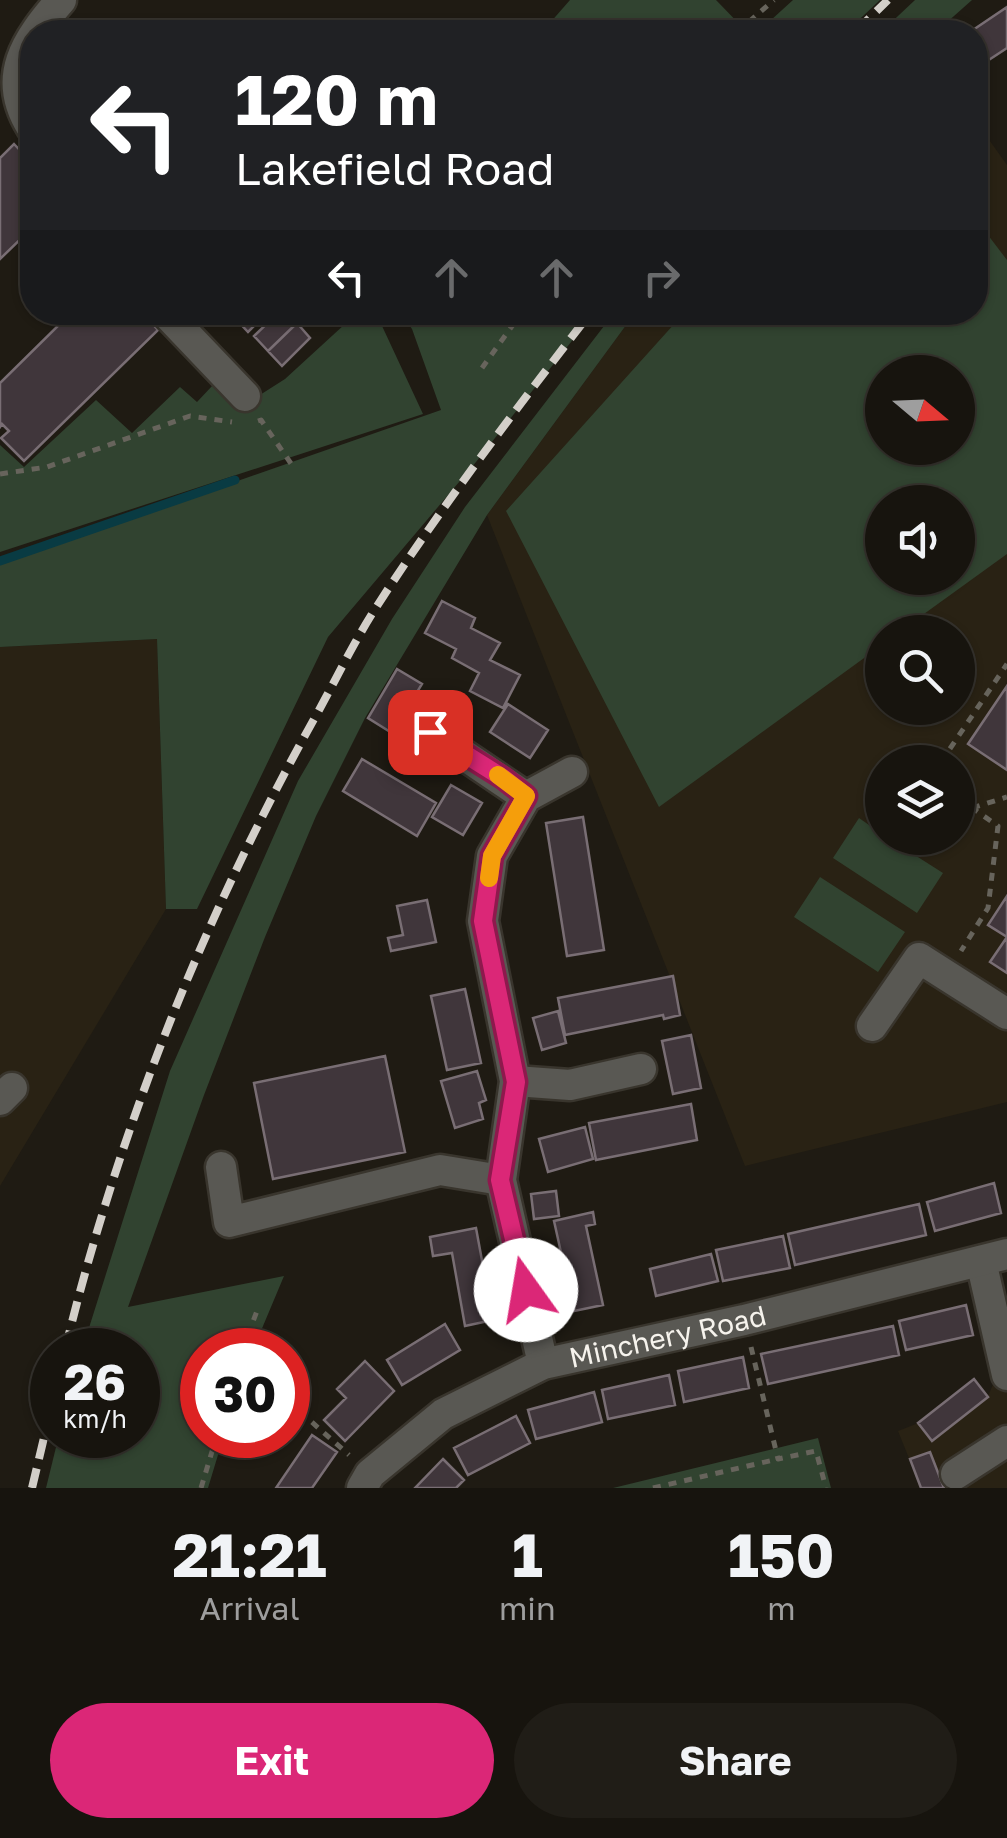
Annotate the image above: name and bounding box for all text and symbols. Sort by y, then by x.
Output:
text: 120 m [235,56,438,140]
icon: left [70,60,200,190]
text: Lakefield Road [235,141,554,195]
icon: left [319,250,374,305]
icon: ahead [424,250,479,305]
icon: ahead [529,250,584,305]
icon: right [634,250,689,305]
north arrow [865,355,975,465]
map controls [865,355,975,855]
button: sound [865,485,975,595]
button: search [865,615,975,725]
pin [388,690,473,775]
icon: arrive [403,705,458,760]
button: layers [865,745,975,855]
position arrow [474,1238,578,1342]
street label: Minchery Road [566,1298,769,1374]
speed limit sign: 30 [180,1328,310,1458]
text: 26 [64,1351,126,1411]
text: km/h [63,1403,127,1434]
text: 21:21 [172,1518,327,1590]
text: 1 [512,1518,543,1590]
text: 150 [728,1518,835,1590]
text: Arrival [199,1589,300,1627]
text: min [499,1589,556,1627]
text: m [767,1589,795,1627]
button: Exit [50,1703,494,1818]
button: Share [514,1703,957,1818]

